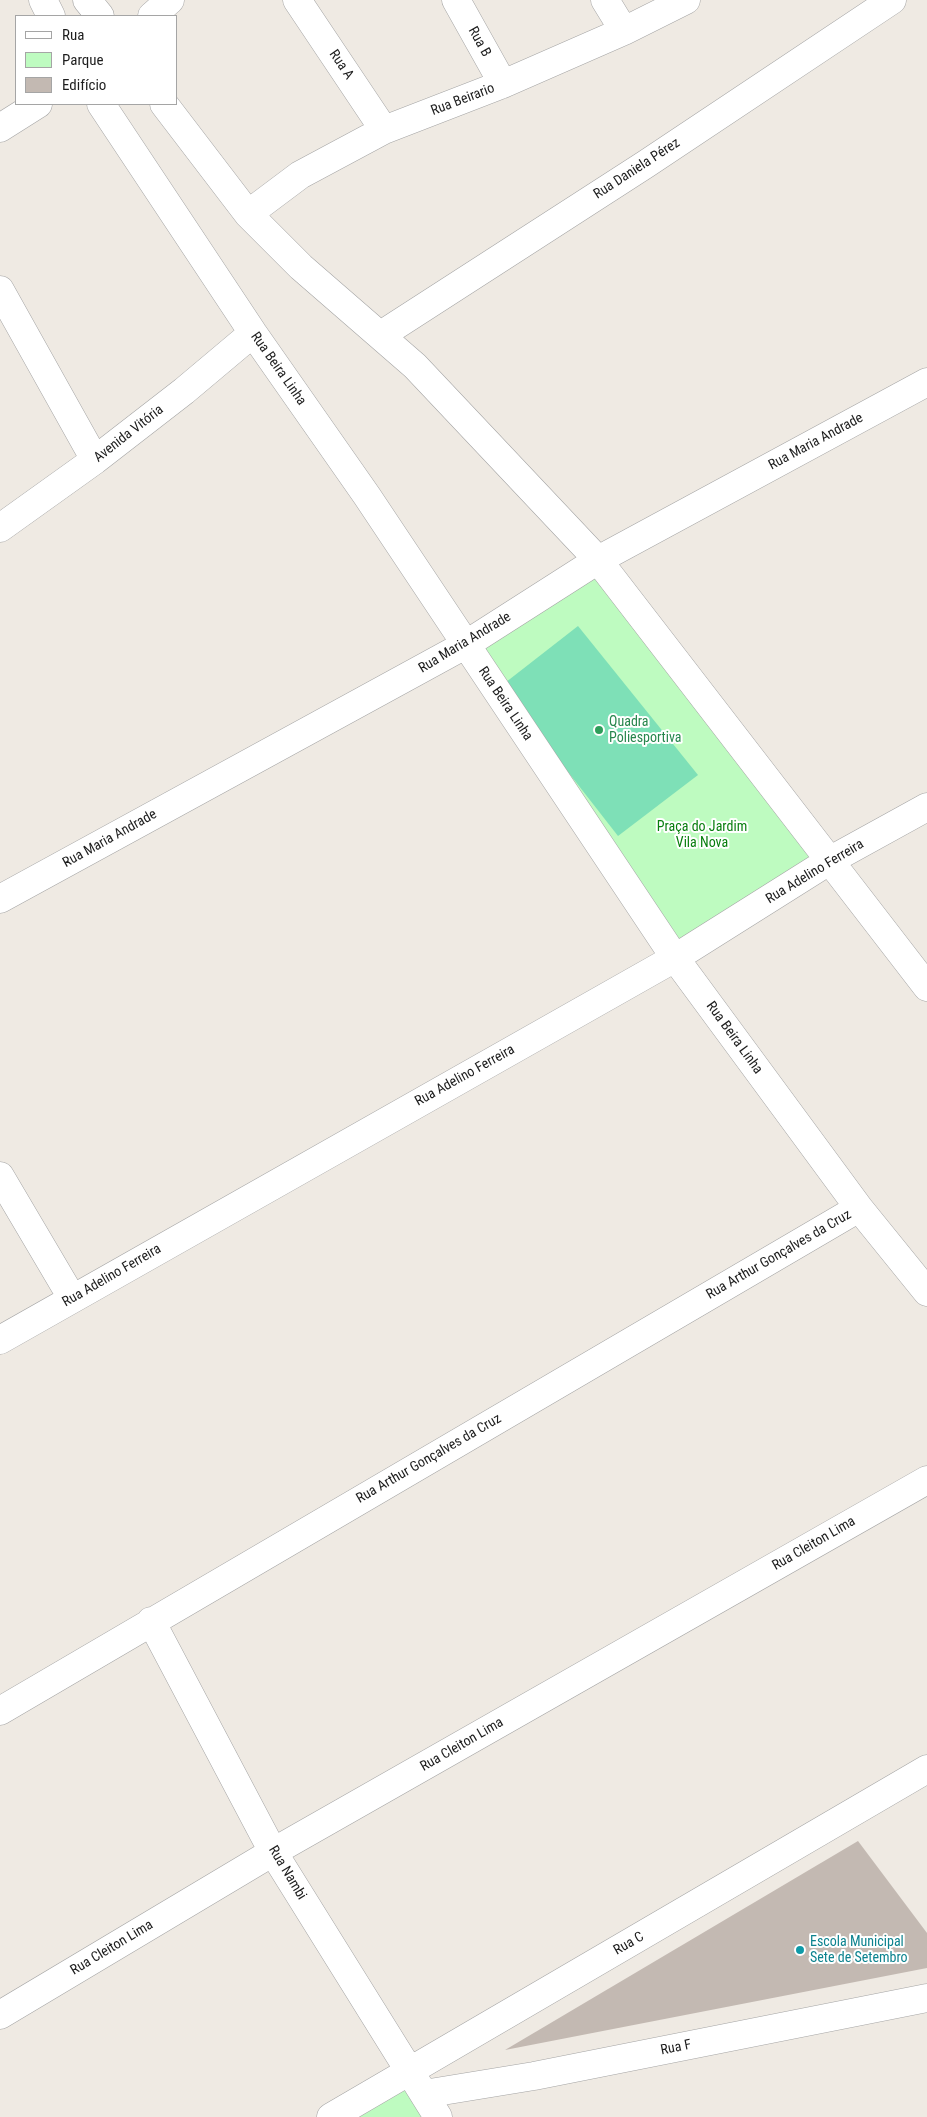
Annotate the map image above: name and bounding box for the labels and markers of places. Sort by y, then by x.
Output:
place label: Quadra Poliesportiva [609,714,682,746]
marker: Quadra Poliesportiva [593,724,605,736]
place label: Escola Municipal Sete de Setembro [810,1934,908,1966]
marker: Escola Municipal Sete de Setembro [794,1944,806,1956]

